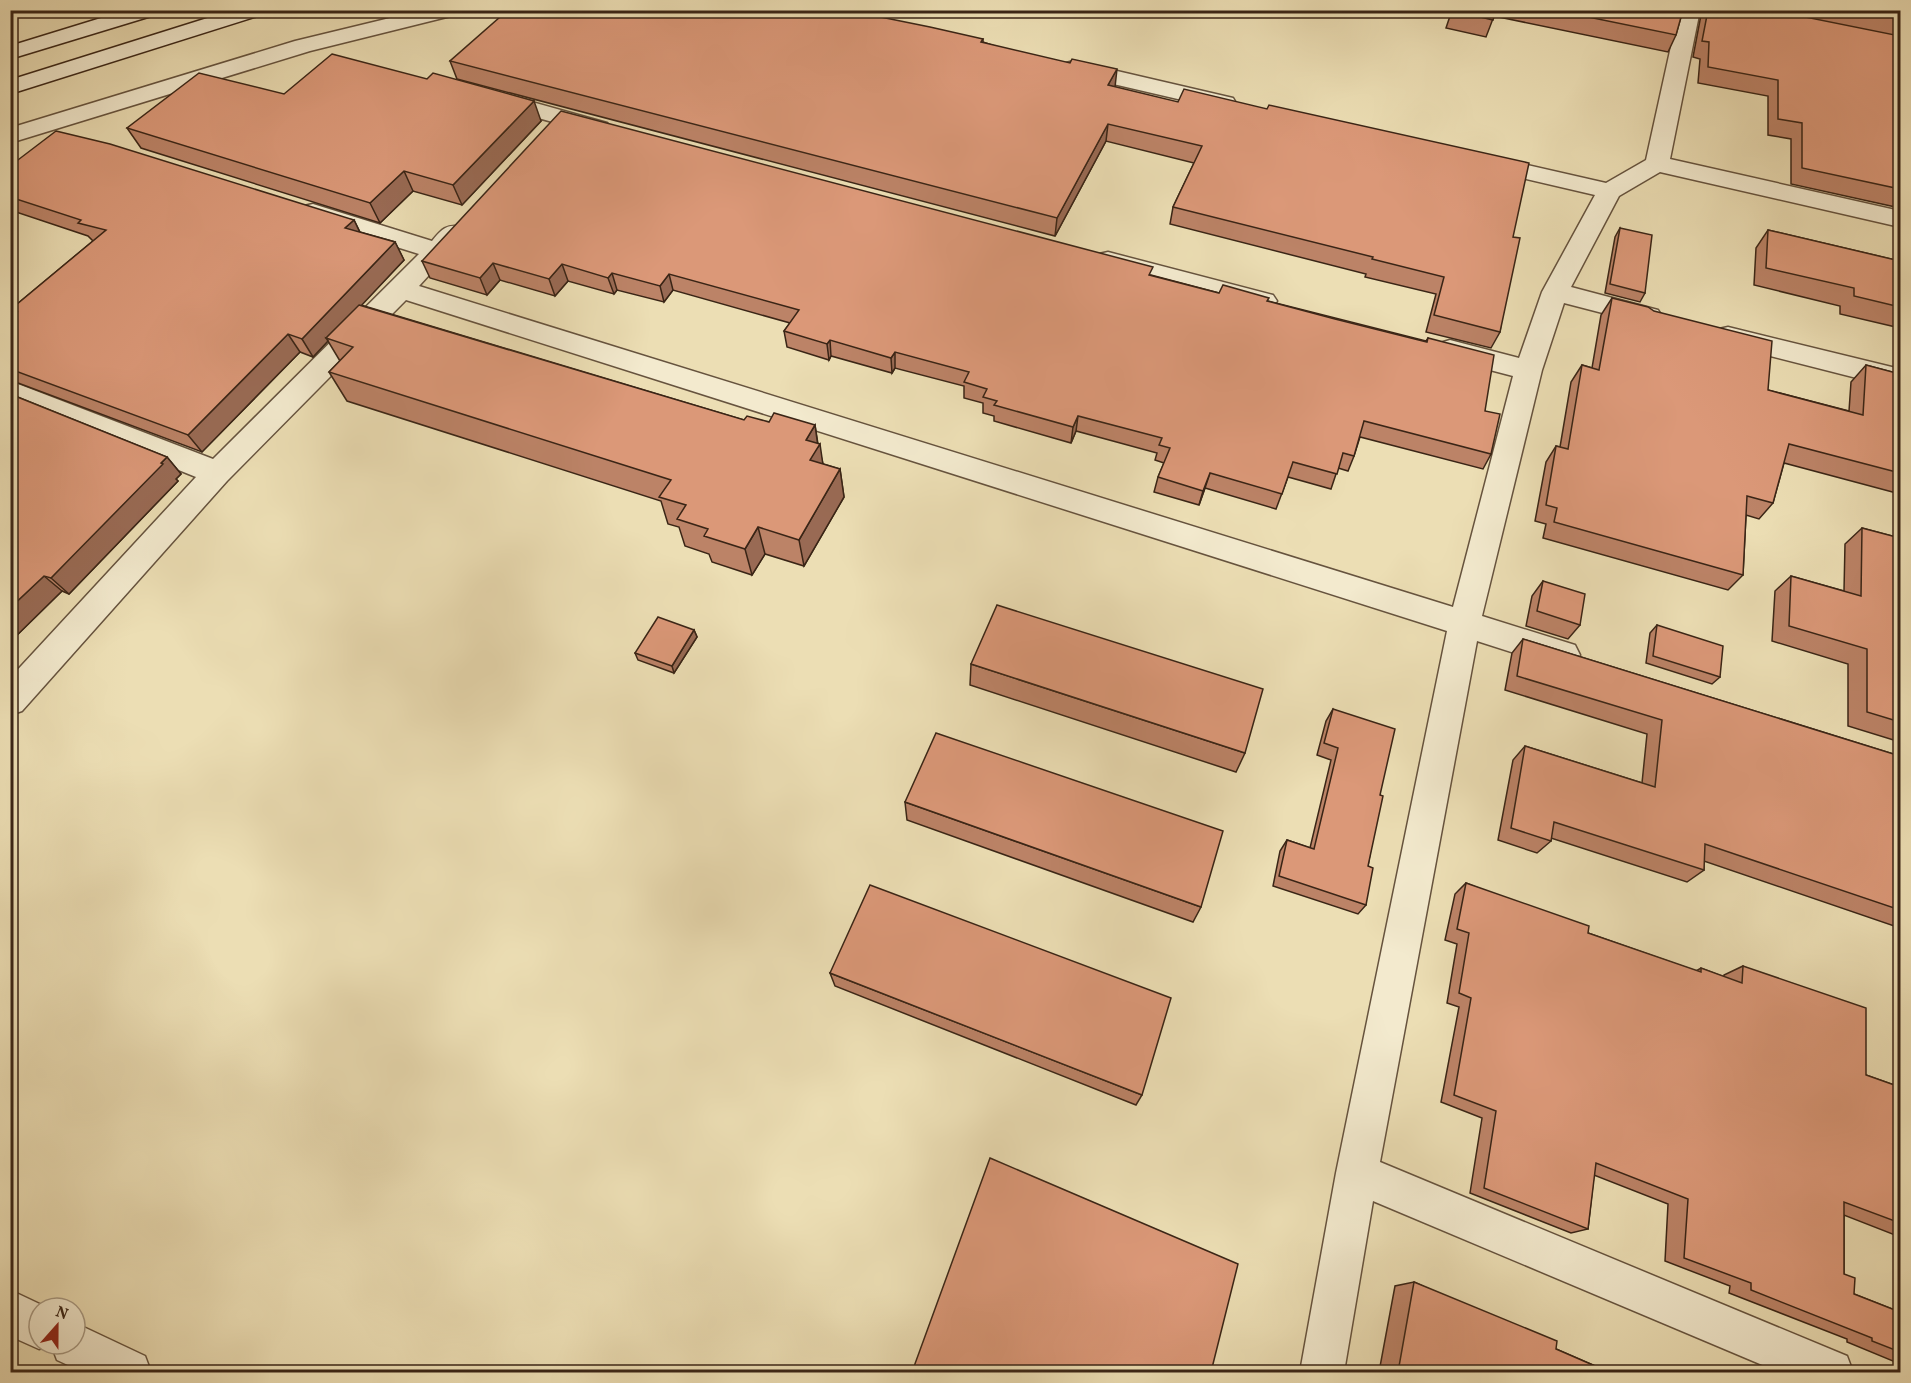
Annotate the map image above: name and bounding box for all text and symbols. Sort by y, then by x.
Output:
north arrow [27,1296,87,1356]
text: N [52,1302,71,1326]

